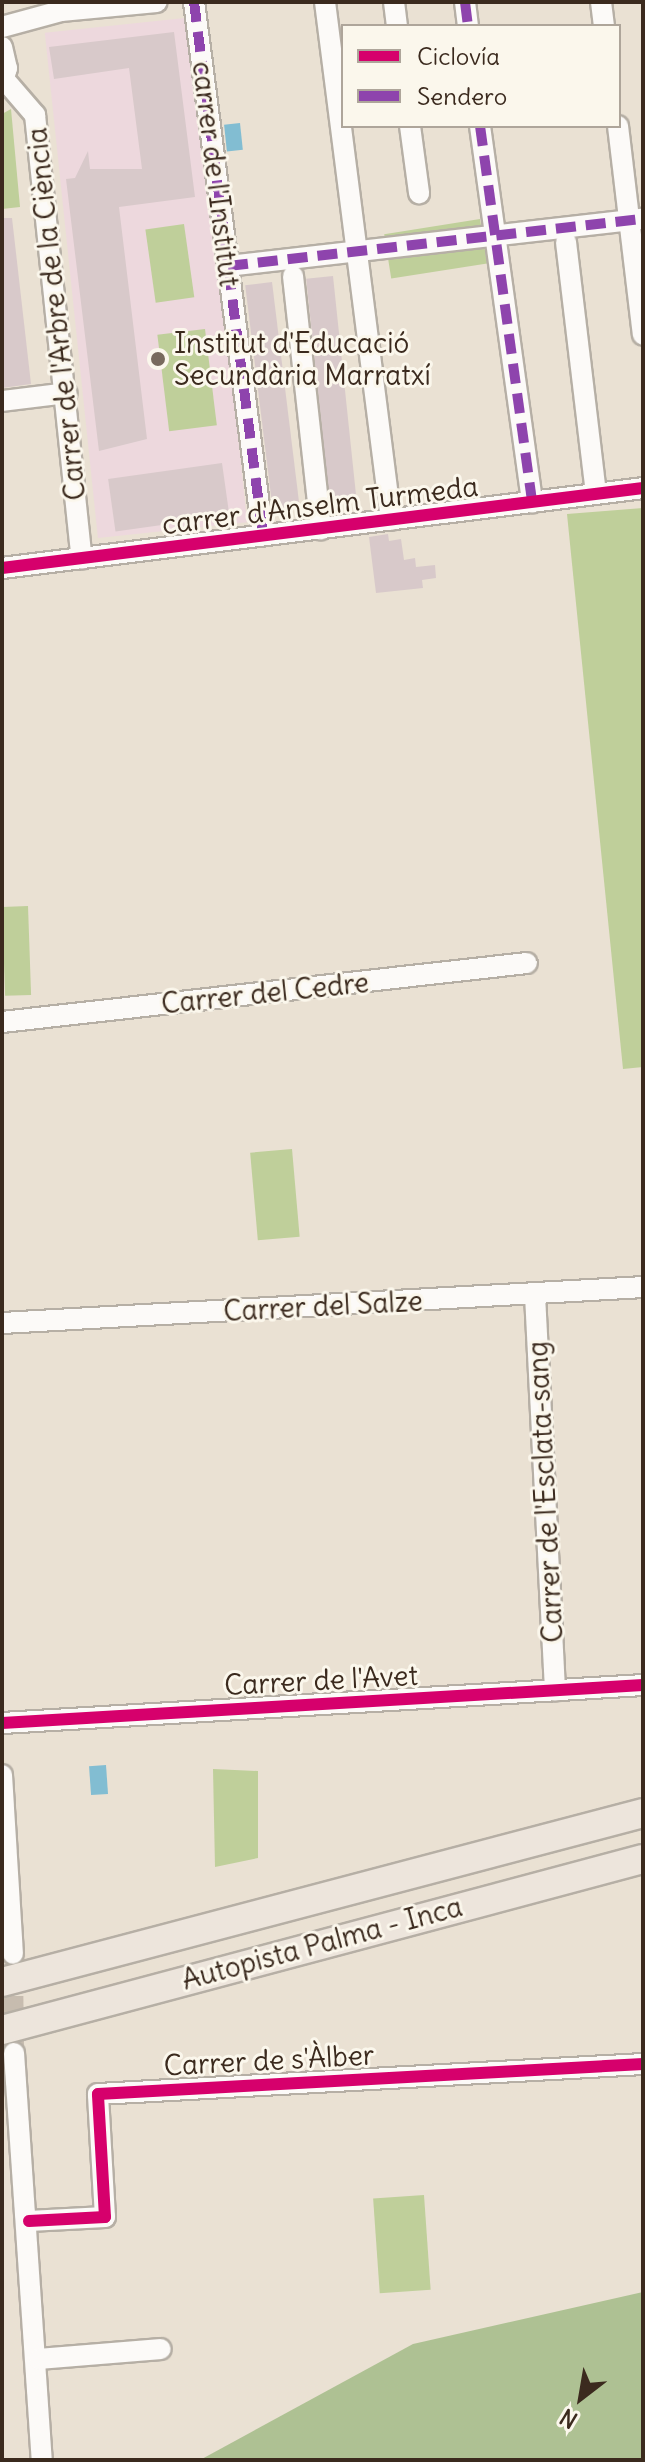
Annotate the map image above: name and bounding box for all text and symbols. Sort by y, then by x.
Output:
legend [341,24,621,128]
text: Ciclovía [417,41,500,71]
street label: carrer de l'Institut [186,59,246,289]
text: Sendero [417,81,507,111]
street label: Carrer de l'Arbre de la Ciència [20,126,92,502]
place label: Institut d'Educació Secundària Marratxí [174,326,431,392]
marker: Institut d'Educació Secundària Marratxí [149,350,167,368]
street label: carrer d'Anselm Turmeda [160,469,480,541]
street label: Carrer del Cedre [159,965,371,1021]
street label: Carrer del Salze [222,1284,424,1328]
street label: Carrer de l'Esclata-sang [520,1340,570,1644]
street label: Carrer de l'Avet [223,1658,419,1702]
street label: Autopista Palma - Inca [178,1889,466,1997]
street label: Carrer de s'Àlber [163,2038,375,2082]
north arrow [541,2358,621,2438]
text: N [555,2403,582,2434]

